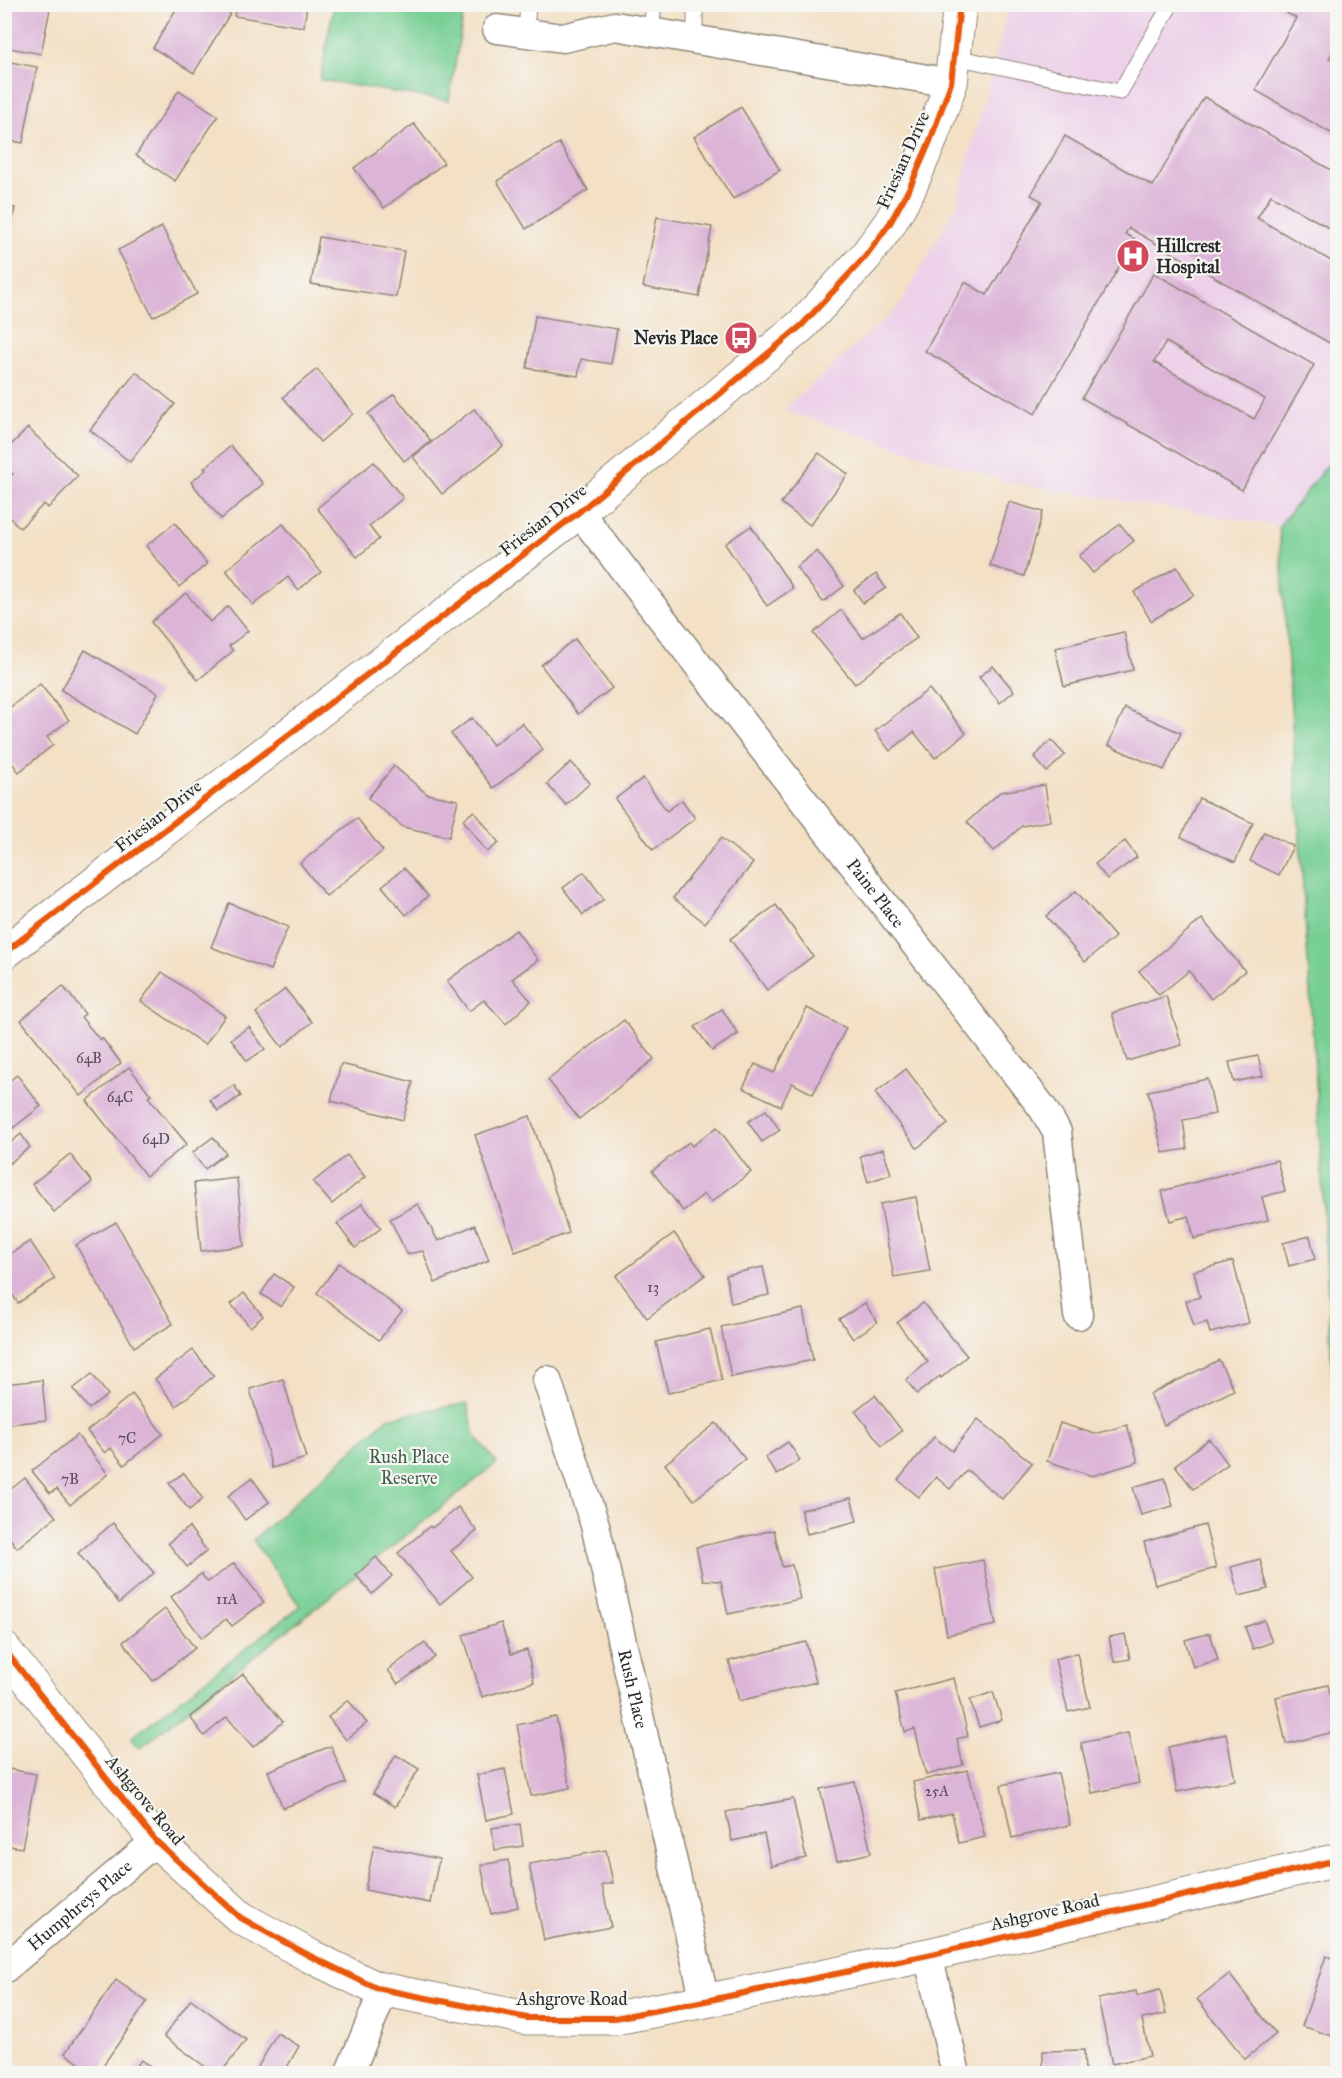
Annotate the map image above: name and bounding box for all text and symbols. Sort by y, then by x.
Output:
street label: Friesian Drive [872,108,934,212]
place label: Hillcrest Hospital [1156,235,1221,279]
hospital icon: Hillcrest Hospital [1115,238,1151,274]
bus stop icon: Nevis Place [723,320,759,356]
place label: Nevis Place [634,327,719,349]
street label: Friesian Drive [495,479,591,561]
street label: Friesian Drive [110,775,206,857]
street label: Paine Place [842,854,909,932]
house number: 64B [76,1049,102,1067]
house number: 64C [107,1088,133,1106]
house number: 64D [142,1130,170,1148]
house number: 13 [647,1278,659,1296]
house number: 7C [118,1429,136,1447]
park label: Rush Place Reserve [369,1446,449,1489]
house number: 7B [61,1470,79,1488]
house number: 11A [216,1590,238,1608]
street label: Rush Place [613,1647,653,1731]
street label: Ashgrove Road [100,1750,189,1850]
house number: 25A [925,1782,949,1800]
street label: Humphreys Place [23,1855,136,1955]
street label: Ashgrove Road [987,1889,1102,1936]
street label: Ashgrove Road [516,1988,627,2011]

